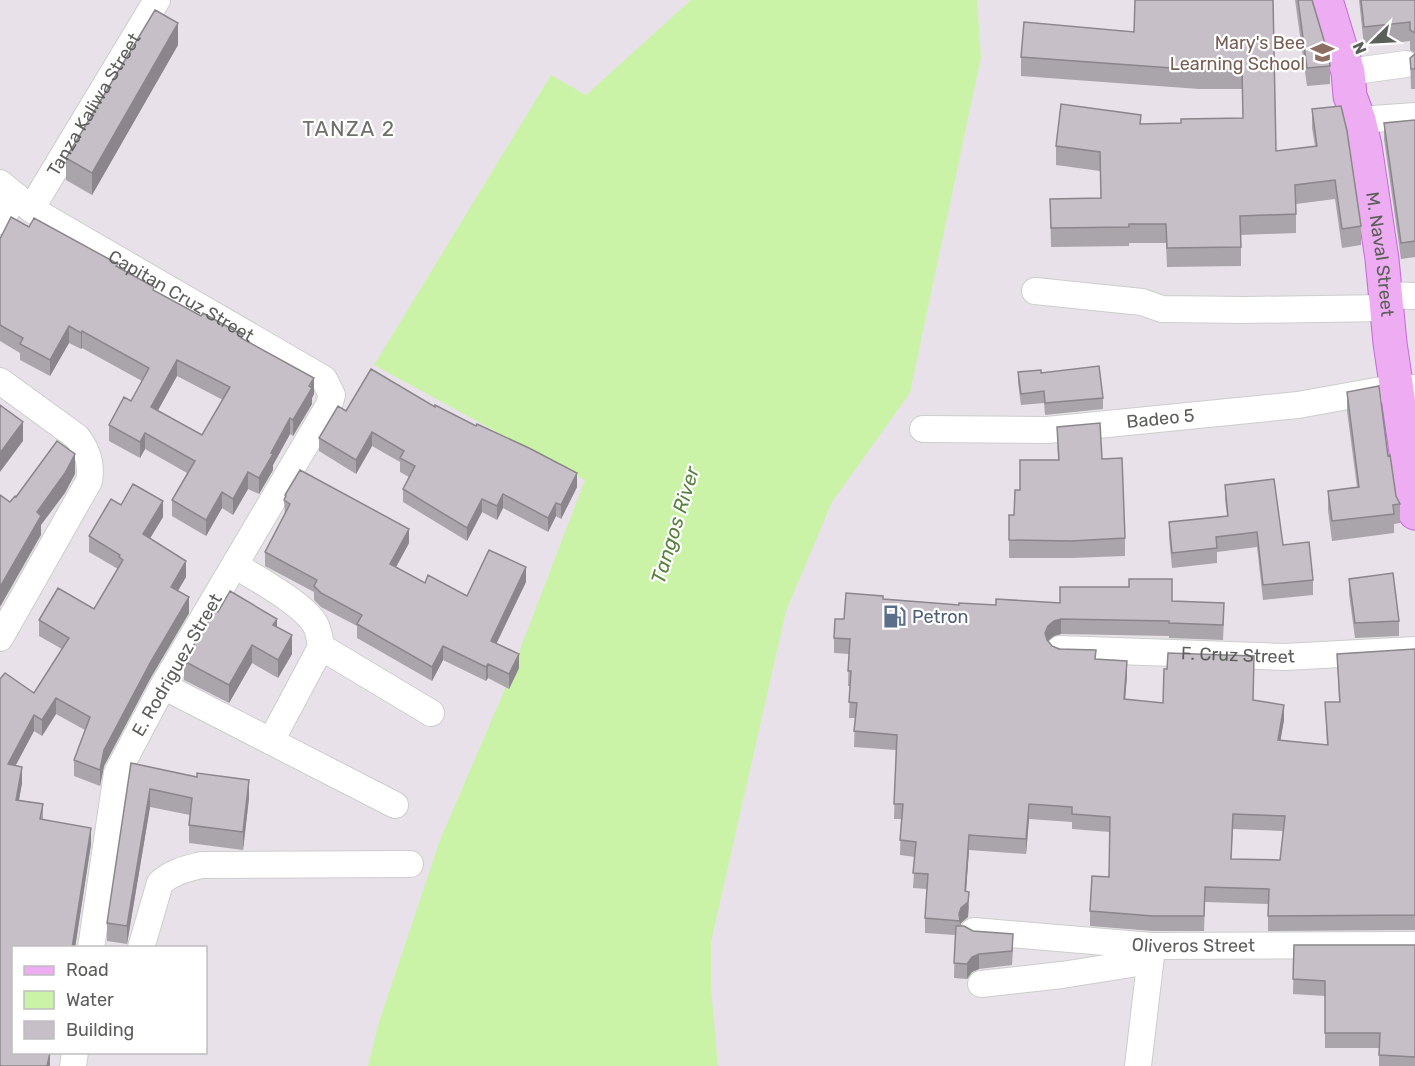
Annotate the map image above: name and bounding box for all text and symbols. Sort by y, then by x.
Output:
north arrow [1343,12,1403,72]
street label: Tanza Kaliwa Street [42,29,146,180]
place label: Mary's Bee Learning School [1170,32,1305,75]
text: N [1349,39,1371,57]
school or university icon: Mary's Bee Learning School [1310,40,1336,66]
district label: TANZA 2 [302,116,396,141]
street label: M. Naval Street [1361,190,1398,318]
street label: Capitan Cruz Street [104,245,258,347]
street label: Badeo 5 [1125,404,1195,433]
water label: Tangos River [646,462,705,587]
street label: E. Rodriguez Street [127,590,227,740]
fuel station icon: Petron [881,604,907,630]
place label: Petron [912,606,968,628]
street label: F. Cruz Street [1181,642,1295,668]
street label: Oliveros Street [1131,933,1255,957]
legend [12,946,207,1054]
text: Road [66,959,109,981]
text: Water [66,989,114,1011]
text: Building [66,1019,134,1041]

